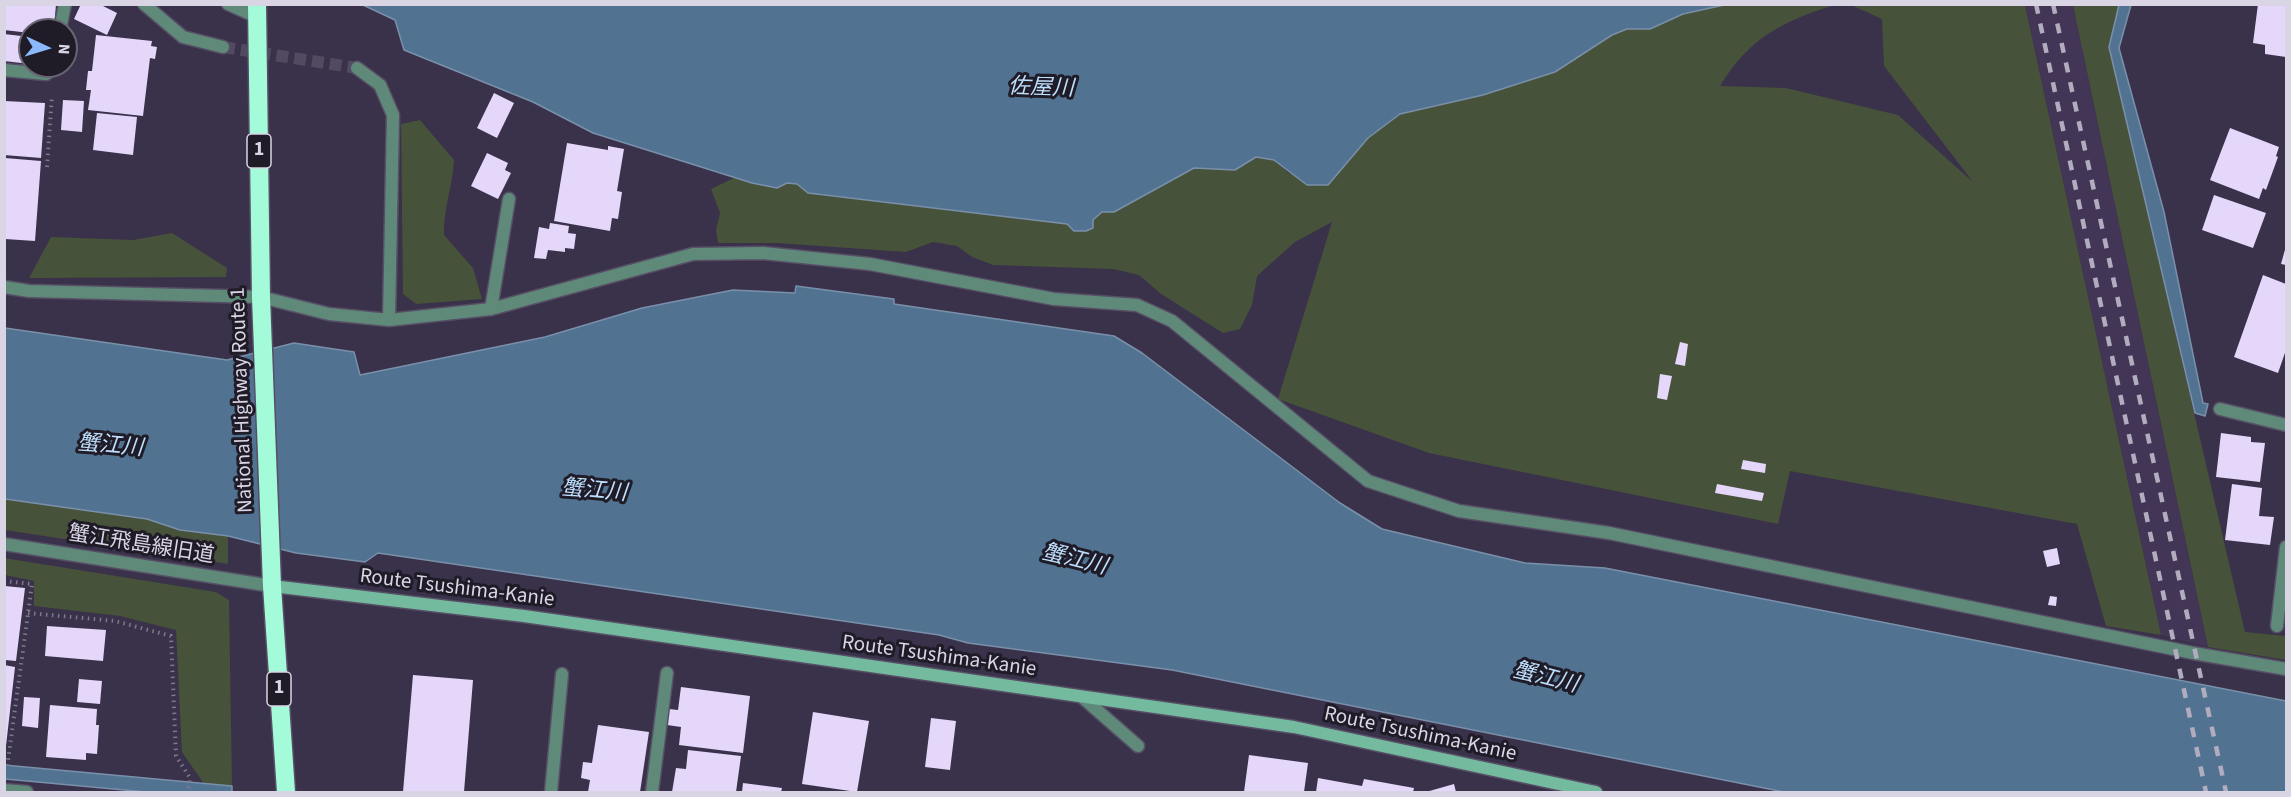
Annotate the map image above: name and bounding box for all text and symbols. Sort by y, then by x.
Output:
north arrow [18,18,78,78]
text: N [53,43,75,55]
water label: 佐屋川 [1008,75,1074,103]
road number: 1 [247,134,271,168]
street label: National Highway Route 1 [226,287,260,513]
water label: 蟹江川 [76,431,144,463]
water label: 蟹江川 [560,476,628,508]
street label: 蟹江飛島線旧道 [66,522,216,570]
water label: 蟹江川 [1039,540,1109,582]
street label: Route Tsushima-Kanie [358,565,556,613]
street label: Route Tsushima-Kanie [840,631,1038,683]
water label: 蟹江川 [1510,658,1580,700]
road number: 1 [267,672,291,706]
street label: Route Tsushima-Kanie [1322,702,1518,768]

